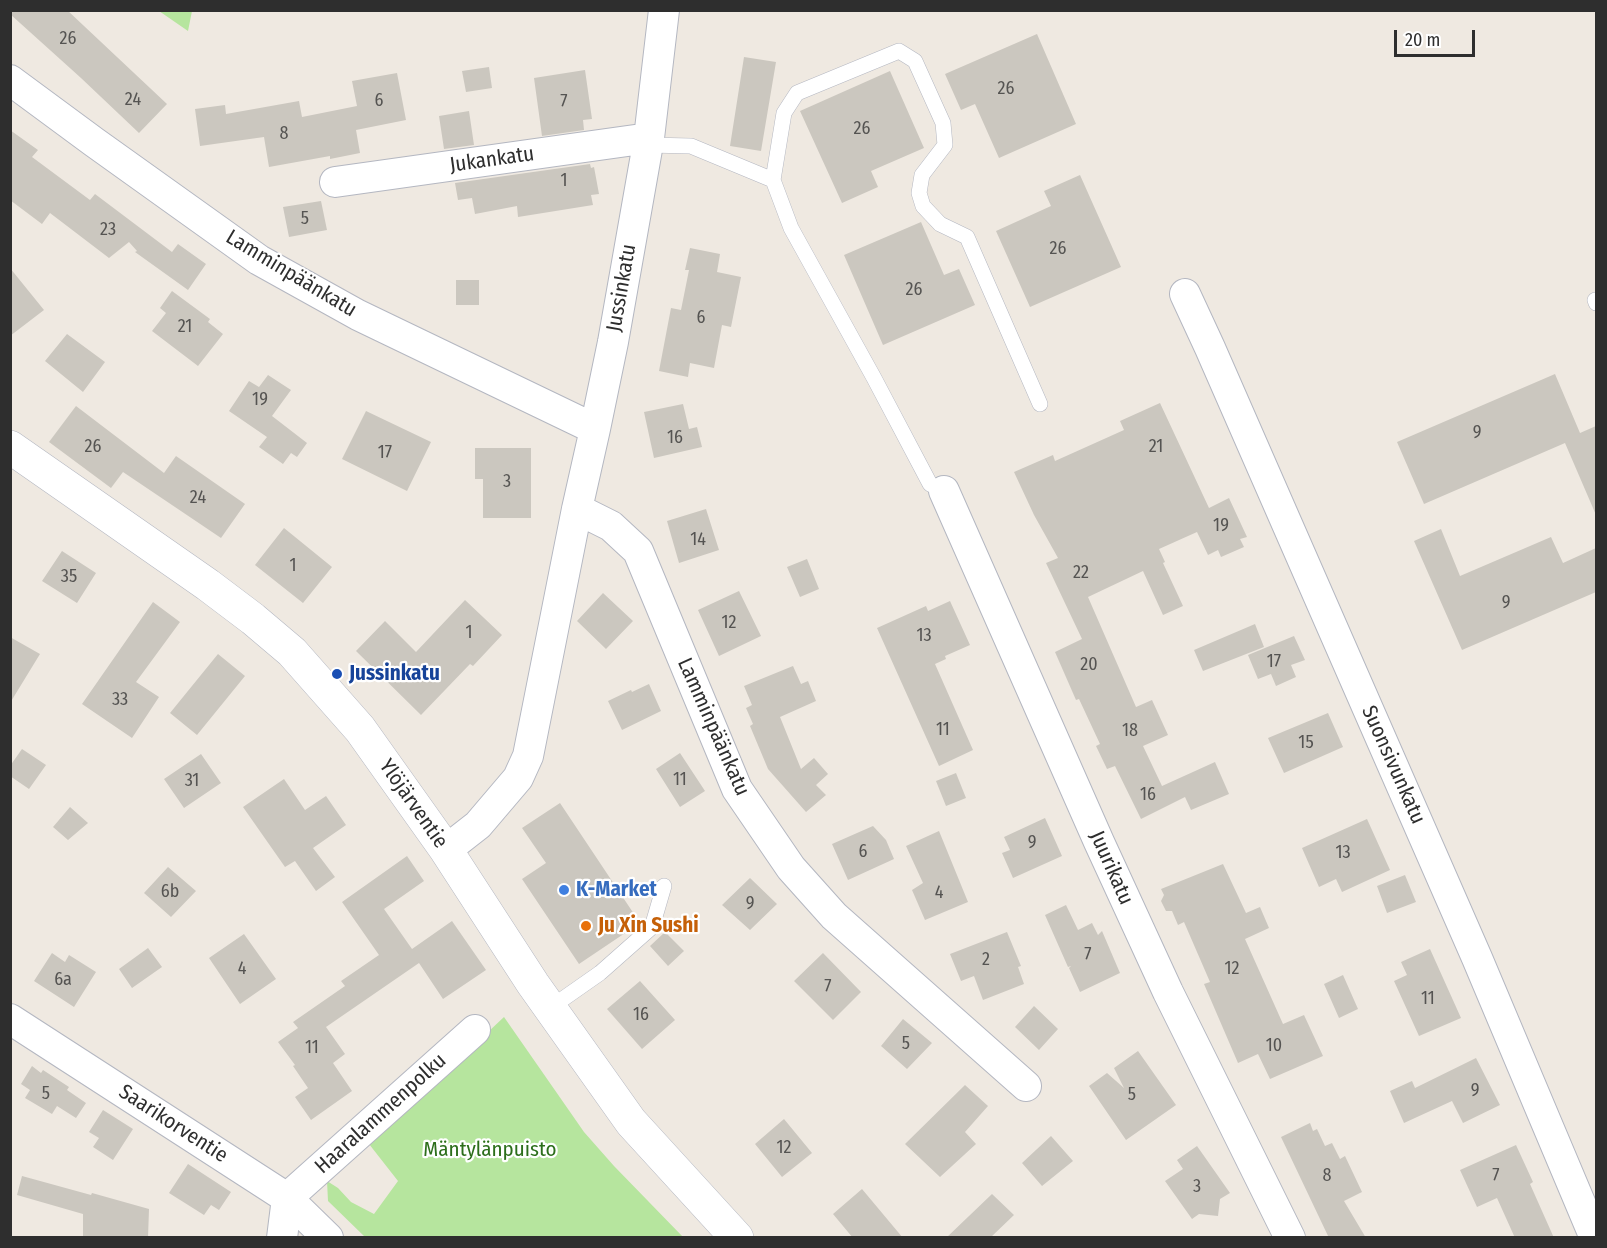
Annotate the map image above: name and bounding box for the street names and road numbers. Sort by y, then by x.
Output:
street label: Jukankatu [448,142,536,178]
street label: Lamminpäänkatu [221,225,361,323]
street label: Jussinkatu [602,242,642,334]
street label: Lamminpäänkatu [671,654,755,800]
street label: Suonsivunkatu [1356,702,1430,828]
street label: Ylöjärventie [373,755,453,853]
street label: Juurikatu [1084,827,1138,909]
street label: Haaralammenpolku [310,1048,452,1180]
street label: Saarikorventie [114,1079,232,1169]

